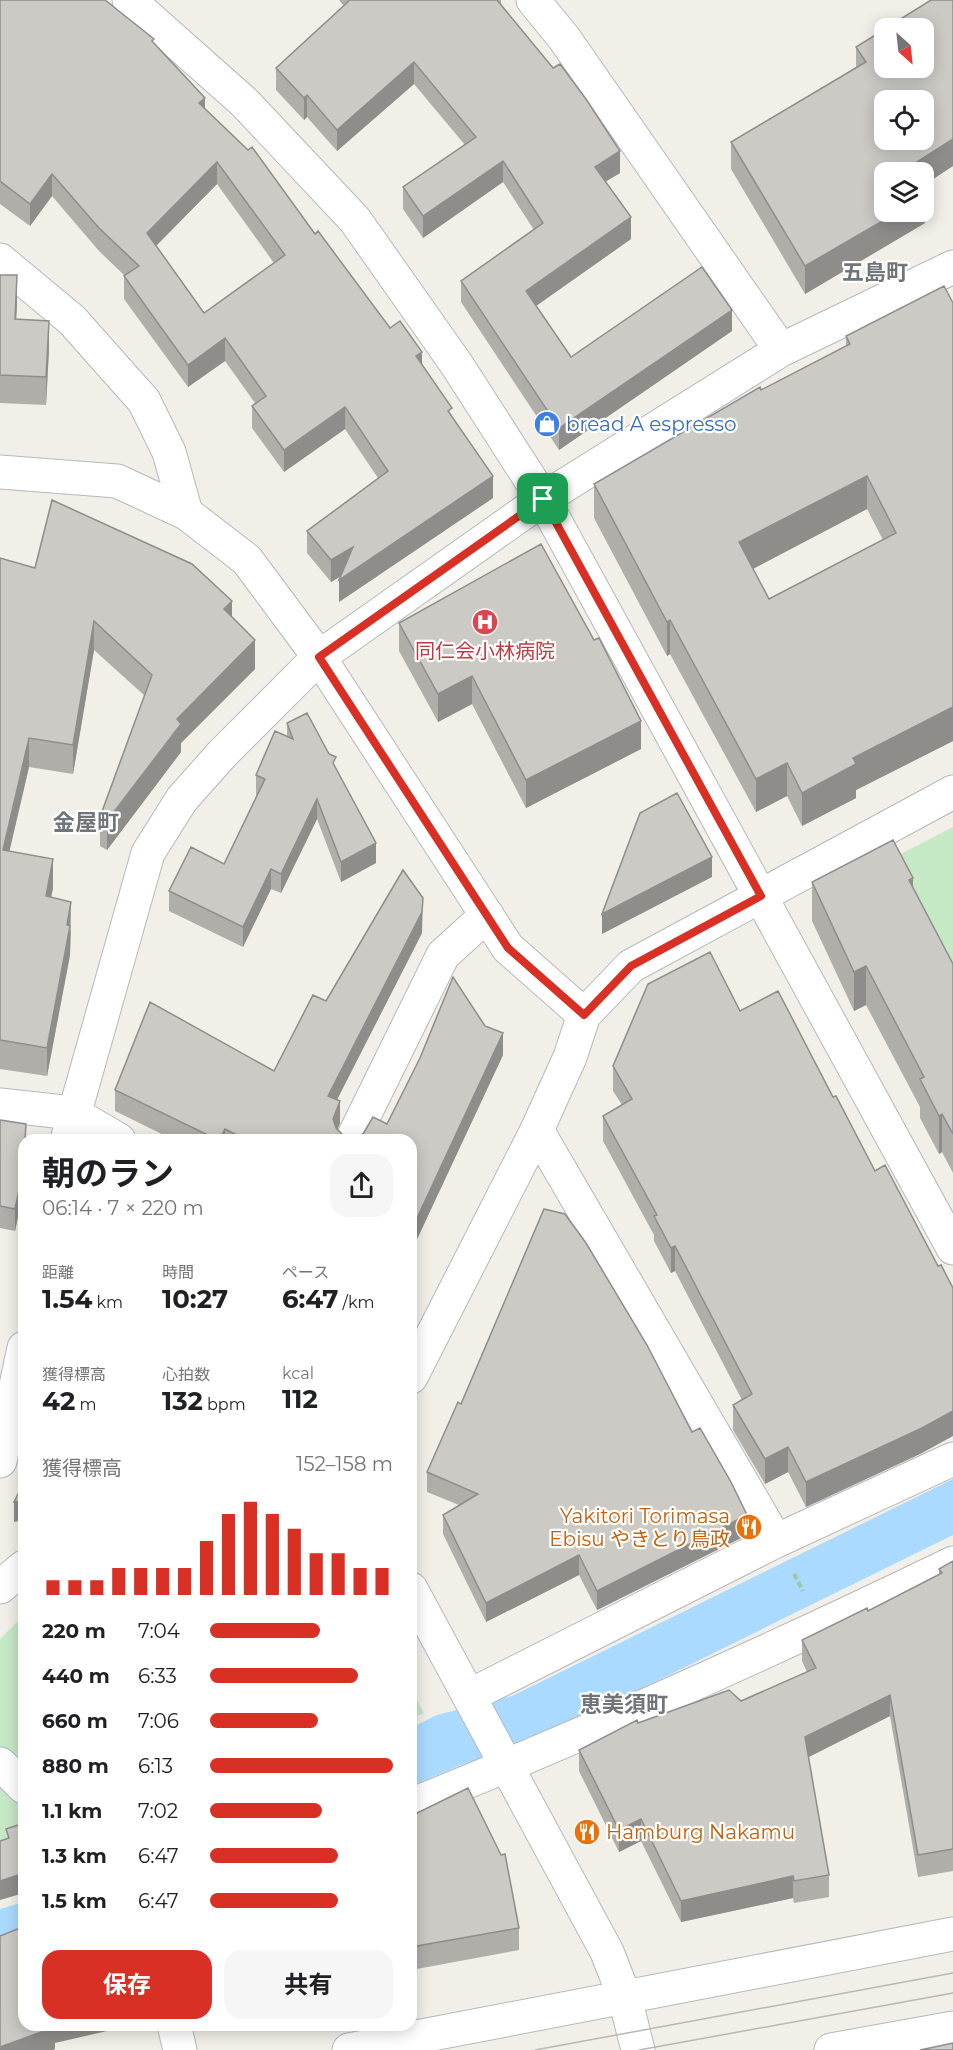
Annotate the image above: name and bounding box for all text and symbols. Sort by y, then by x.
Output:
north arrow [874,18,934,78]
map controls [874,18,934,222]
button: locate [874,90,934,150]
button: layers [874,162,934,222]
district label: 五島町 [842,259,908,286]
shop icon: bread A espresso [532,409,562,439]
place label: bread A espresso [566,412,737,436]
pin [517,473,568,524]
icon: arrive [526,482,559,515]
hospital icon: 同仁会小林病院 [470,607,500,637]
place label: 同仁会小林病院 [415,639,555,663]
district label: 金屋町 [53,809,119,836]
text: 朝のラン [42,1153,174,1193]
button: share [330,1154,393,1217]
text: 06:14 · 7 × 220 m [42,1196,204,1220]
text: 距離 [42,1263,74,1282]
text: 時間 [162,1263,194,1282]
text: ペース [282,1263,329,1282]
text: 1.54 [42,1283,92,1315]
text: 10:27 [162,1283,228,1315]
text: 6:47 [282,1283,338,1315]
text: km [92,1293,123,1312]
text: /km [338,1293,374,1312]
text: kcal [282,1364,314,1383]
text: 獲得標高 [42,1365,106,1384]
text: 心拍数 [162,1365,210,1384]
text: 112 [282,1383,318,1415]
text: 42 [42,1385,75,1417]
text: 132 [162,1385,203,1417]
text: m [75,1395,96,1414]
text: bpm [203,1395,246,1414]
text: 152–158 m [296,1452,393,1476]
text: 獲得標高 [42,1456,122,1480]
place label: Yakitori Torimasa Ebisu やきとり鳥政 [549,1504,730,1551]
restaurant icon: Yakitori Torimasa Ebisu やきとり鳥政 [734,1512,764,1542]
text: 220 m [42,1619,106,1643]
text: 7:04 [138,1619,180,1643]
text: 440 m [42,1664,110,1688]
text: 6:33 [138,1664,177,1688]
district label: 恵美須町 [580,1691,668,1718]
text: 660 m [42,1709,108,1733]
text: 7:06 [138,1709,179,1733]
text: 880 m [42,1754,109,1778]
text: 6:13 [138,1754,173,1778]
text: 1.1 km [42,1799,102,1823]
text: 7:02 [138,1799,178,1823]
restaurant icon: Hamburg Nakamu [572,1817,602,1847]
place label: Hamburg Nakamu [606,1820,795,1844]
text: 1.3 km [42,1844,107,1868]
text: 6:47 [138,1844,178,1868]
text: 1.5 km [42,1889,107,1913]
text: 6:47 [138,1889,178,1913]
button: 保存 [42,1950,212,2019]
button: 共有 [224,1950,393,2019]

